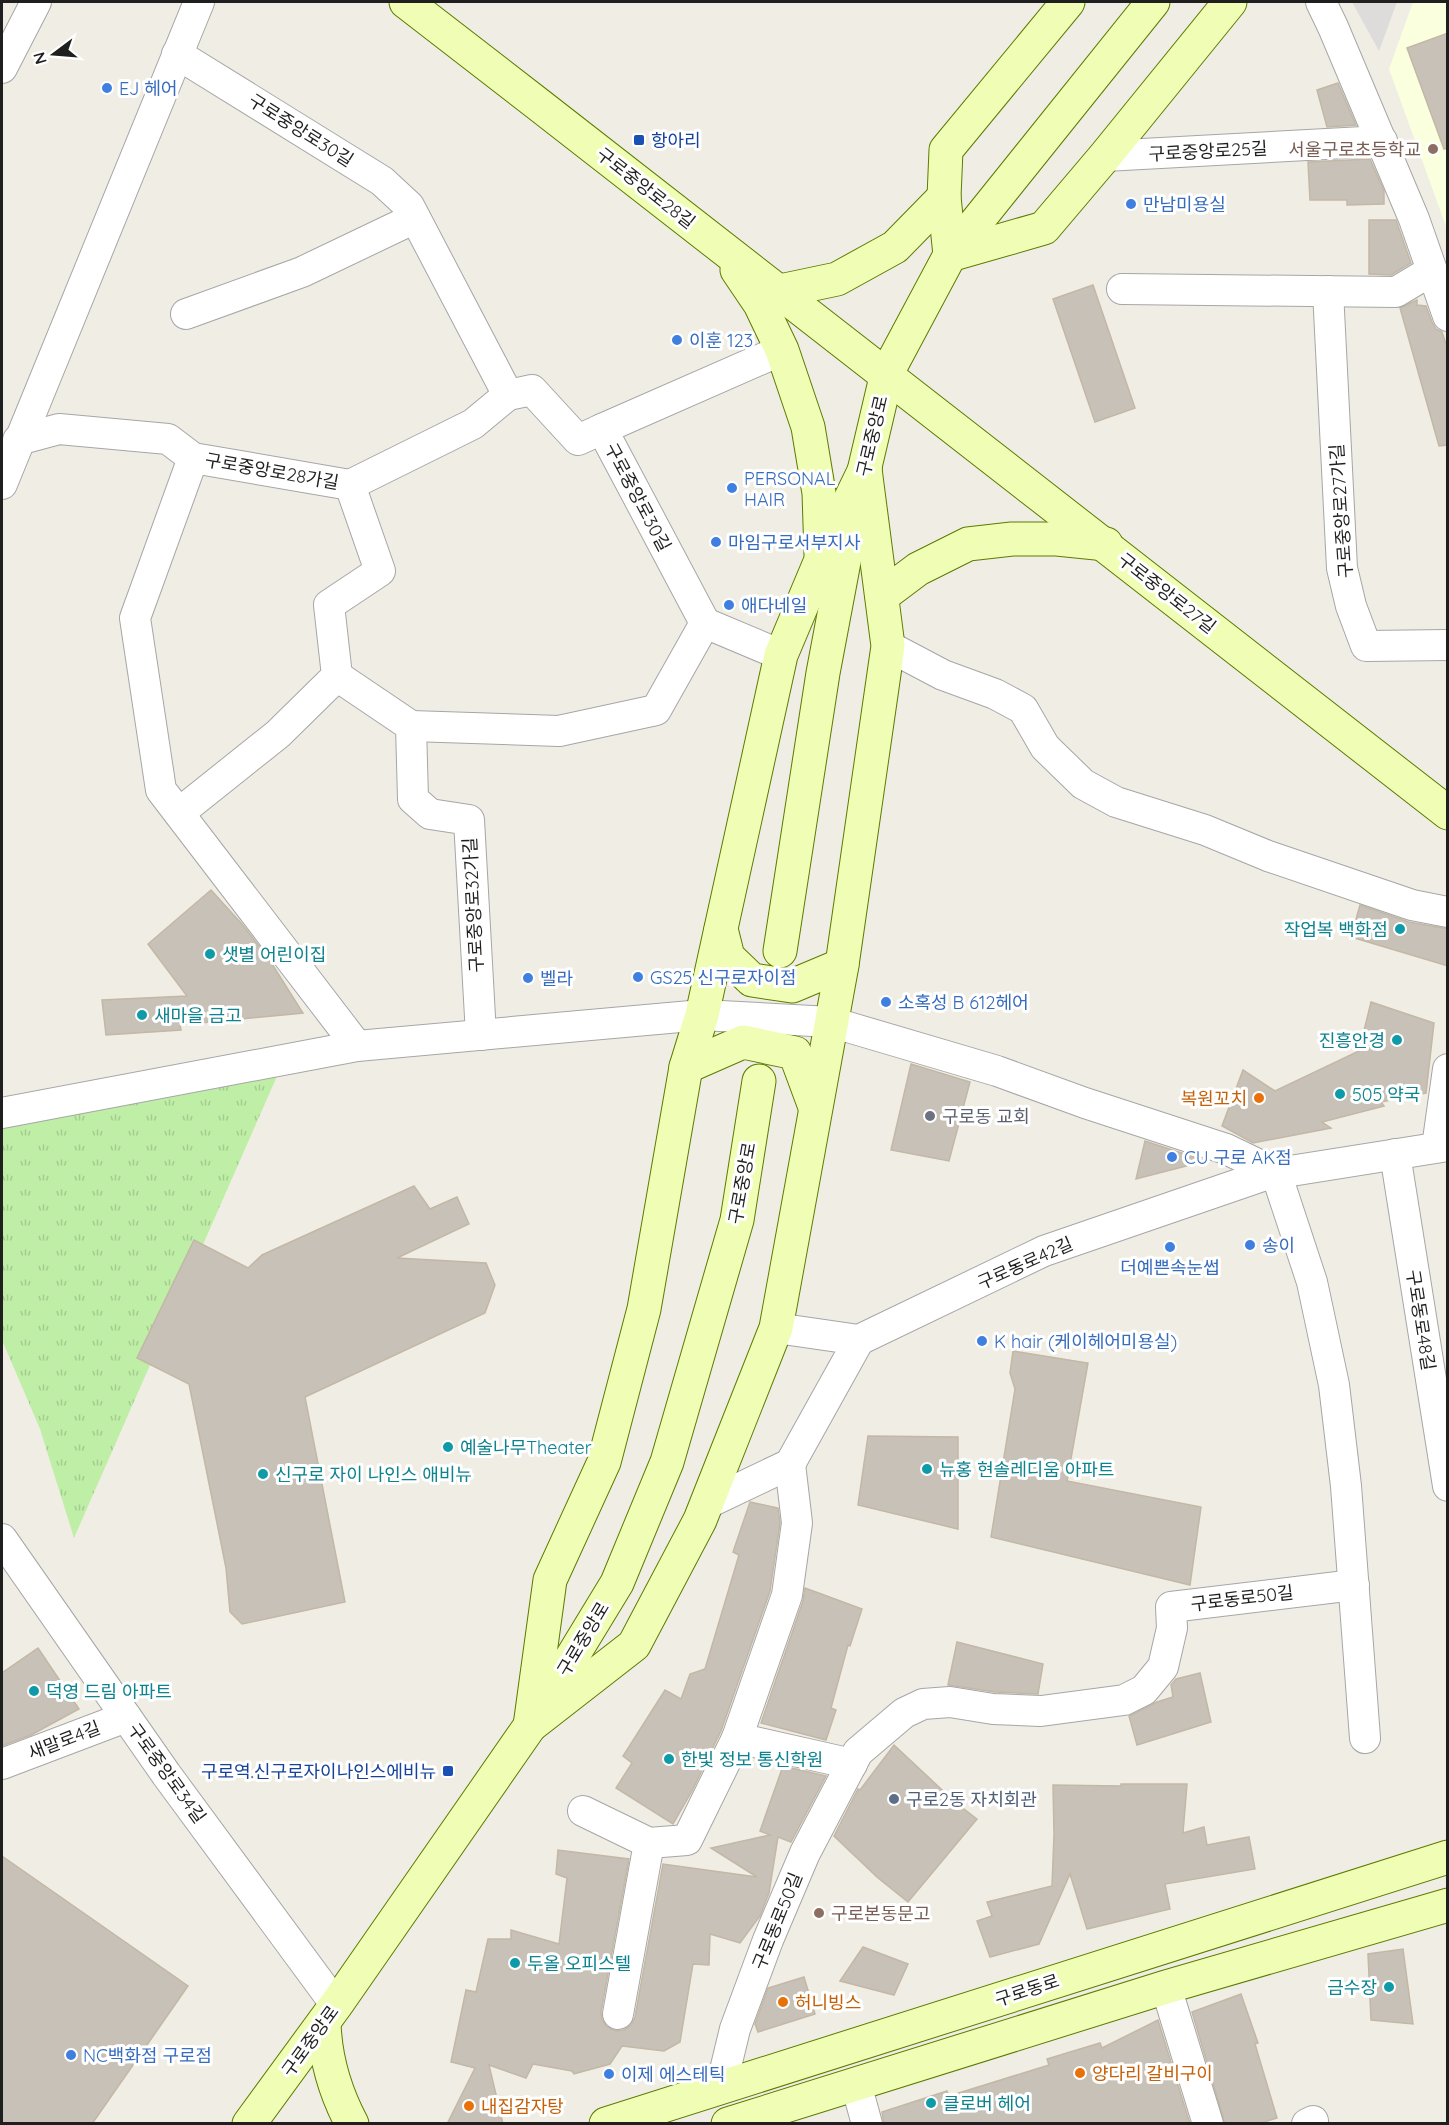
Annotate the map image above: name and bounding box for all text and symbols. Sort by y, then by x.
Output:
north arrow [24,24,84,84]
text: N [28,50,51,67]
place label: EJ 헤어 [119,77,177,100]
marker: EJ 헤어 [100,81,114,95]
street label: 구로중앙로30길 [244,89,358,171]
place label: 항아리 [651,129,701,152]
marker: 항아리 [632,133,646,147]
street label: 구로중앙로25길 [1148,136,1268,166]
place label: 서울구로초등학교 [1289,138,1421,161]
street label: 구로중앙로28길 [592,142,700,234]
marker: 서울구로초등학교 [1426,142,1440,156]
place label: 만남미용실 [1143,193,1226,216]
marker: 만남미용실 [1124,197,1138,211]
place label: 이훈 123 [689,329,753,352]
marker: 이훈 123 [670,333,684,347]
street label: 구로중앙로 [851,393,893,479]
street label: 구로중앙로30길 [600,439,676,555]
street label: 구로중앙로27가길 [1325,443,1357,579]
street label: 구로중앙로28가길 [203,448,341,494]
place label: PERSONAL HAIR [744,467,836,511]
marker: PERSONAL HAIR [725,481,739,495]
place label: 마임구로서부지사 [728,531,861,554]
marker: 마임구로서부지사 [709,535,723,549]
street label: 구로중앙로27길 [1113,548,1221,638]
place label: 애다네일 [741,594,807,617]
marker: 애다네일 [722,598,736,612]
street label: 구로중앙로32가길 [458,837,488,973]
place label: 작업복 백화점 [1284,918,1388,941]
marker: 작업복 백화점 [1393,922,1407,936]
place label: 샛별 어린이집 [222,943,326,966]
marker: 샛별 어린이집 [203,947,217,961]
place label: GS25 신구로자이점 [650,966,797,989]
place label: 벨라 [540,967,574,990]
marker: GS25 신구로자이점 [631,970,645,984]
marker: 벨라 [521,971,535,985]
place label: 소혹성 B 612헤어 [898,991,1029,1014]
marker: 소혹성 B 612헤어 [879,995,893,1009]
place label: 새마을 금고 [154,1004,242,1027]
marker: 새마을 금고 [135,1008,149,1022]
place label: 진흥안경 [1319,1029,1385,1052]
marker: 진흥안경 [1390,1033,1404,1047]
place label: 505 약국 [1352,1083,1420,1106]
place label: 복원꼬치 [1181,1087,1247,1110]
marker: 505 약국 [1333,1087,1347,1101]
marker: 복원꼬치 [1252,1091,1266,1105]
place label: 구로동 교회 [942,1105,1030,1128]
marker: 구로동 교회 [923,1109,937,1123]
street label: 구로중앙로 [723,1140,761,1226]
place label: CU 구로 AK점 [1184,1146,1292,1169]
marker: CU 구로 AK점 [1165,1150,1179,1164]
street label: 구로동로42길 [974,1232,1076,1294]
place label: 송이 [1262,1234,1295,1257]
marker: 송이 [1243,1238,1257,1252]
marker: 더예쁜속눈썹 [1163,1240,1177,1254]
place label: 더예쁜속눈썹 [1120,1256,1220,1279]
street label: 구로동로48길 [1402,1268,1440,1372]
place label: K hair (케이헤어미용실) [994,1330,1177,1353]
marker: K hair (케이헤어미용실) [975,1334,989,1348]
place label: 예술나무Theater [460,1436,592,1459]
marker: 예술나무Theater [441,1440,455,1454]
place label: 뉴홍 현솔레디움 아파트 [939,1458,1114,1481]
marker: 뉴홍 현솔레디움 아파트 [920,1462,934,1476]
place label: 신구로 자이 나인스 애비뉴 [275,1463,472,1486]
marker: 신구로 자이 나인스 애비뉴 [256,1467,270,1481]
street label: 구로동로50길 [1189,1580,1295,1616]
street label: 구로중앙로 [552,1598,614,1680]
place label: 덕영 드림 아파트 [46,1680,172,1703]
marker: 덕영 드림 아파트 [27,1684,41,1698]
street label: 새말로4길 [25,1716,103,1764]
street label: 구로중앙로34길 [123,1718,211,1828]
place label: 한빛 정보 통신학원 [681,1748,823,1771]
marker: 한빛 정보 통신학원 [662,1752,676,1766]
place label: 구로역.신구로자이나인스에비뉴 [201,1760,436,1783]
marker: 구로역.신구로자이나인스에비뉴 [441,1764,455,1778]
place label: 구로2동 자치회관 [906,1788,1037,1811]
marker: 구로2동 자치회관 [887,1792,901,1806]
street label: 구로동로50길 [747,1869,807,1973]
place label: 구로본동문고 [831,1902,930,1925]
marker: 구로본동문고 [812,1906,826,1920]
place label: 두올 오피스텔 [527,1952,631,1975]
marker: 두올 오피스텔 [508,1956,522,1970]
street label: 구로동로 [992,1969,1062,2011]
place label: 금수장 [1327,1976,1377,1999]
marker: 금수장 [1382,1980,1396,1994]
place label: 허니빙스 [795,1991,861,2014]
marker: 허니빙스 [776,1995,790,2009]
street label: 구로중앙로 [276,2001,344,2081]
place label: NC백화점 구로점 [83,2044,212,2067]
marker: NC백화점 구로점 [64,2048,78,2062]
place label: 양다리 갈비구이 [1092,2062,1213,2085]
place label: 이제 에스테틱 [621,2063,725,2086]
marker: 양다리 갈비구이 [1073,2066,1087,2080]
marker: 이제 에스테틱 [602,2067,616,2081]
place label: 클로버 헤어 [943,2092,1031,2115]
place label: 내집감자탕 [481,2095,564,2118]
marker: 클로버 헤어 [924,2096,938,2110]
marker: 내집감자탕 [462,2099,476,2113]

